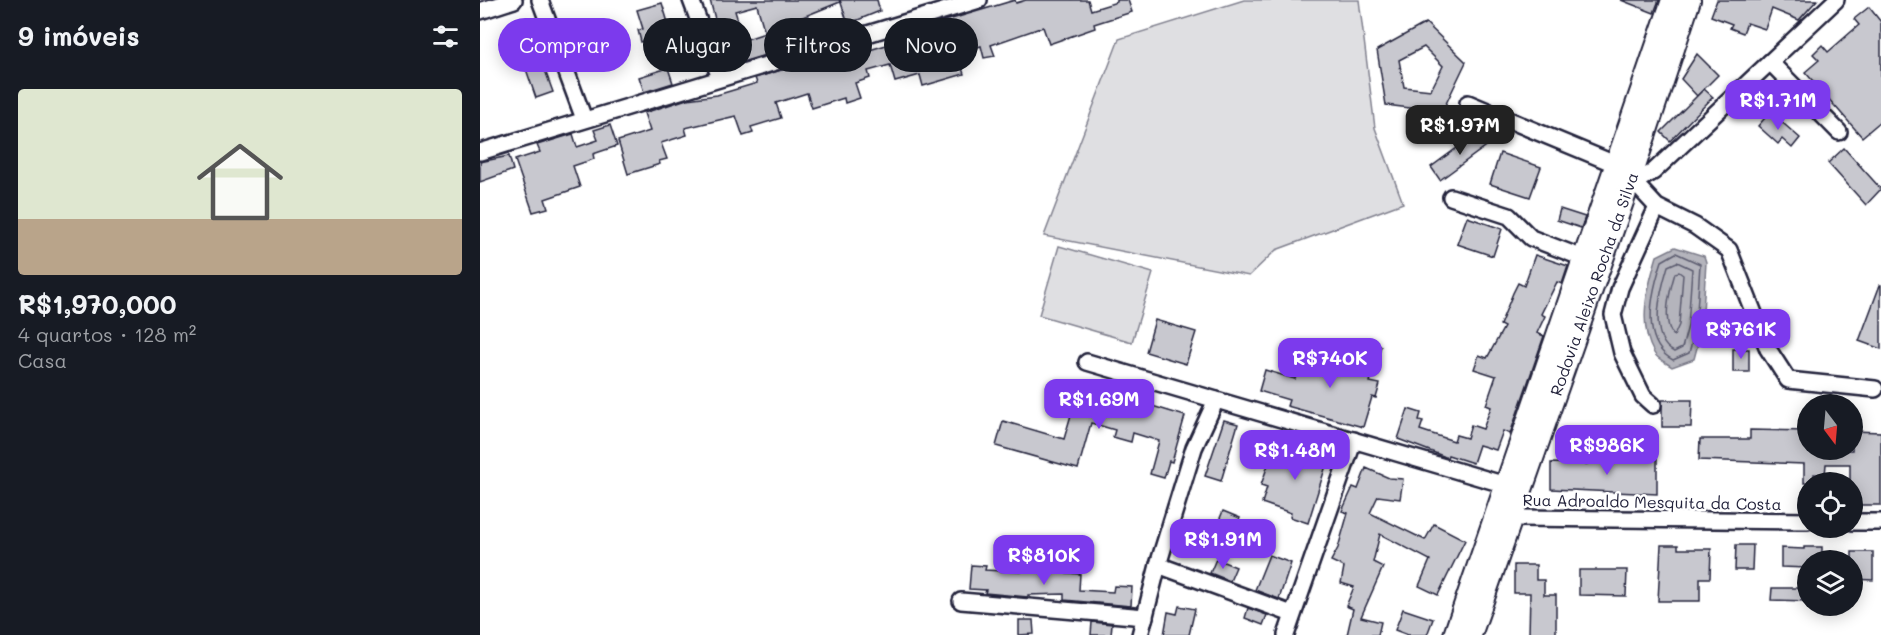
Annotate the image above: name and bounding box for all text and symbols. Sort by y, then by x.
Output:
chip: Comprar [498,18,631,72]
chip: Alugar [643,18,752,72]
chip: Filtros [764,18,872,72]
chip: Novo [884,18,978,72]
text: 9 imóveis [18,19,140,53]
icon: filters [429,20,462,53]
pin: R$1.71M [1723,80,1833,131]
text: R$1.71M [1739,86,1817,112]
pin: R$1.97M [1405,105,1515,156]
text: R$1.97M [1420,111,1500,137]
icon: home [186,128,294,236]
street label: Rodovia Aleixo Rocha da Silva [1545,169,1643,398]
text: R$1,970,000 [18,287,177,321]
pin: R$761K [1692,309,1790,360]
text: R$761K [1705,315,1777,341]
text: 4 quartos · 128 m² [18,321,196,347]
pin: R$740K [1281,338,1379,389]
text: R$740K [1292,344,1368,370]
text: Casa [18,347,67,373]
pin: R$1.69M [1044,379,1154,430]
text: R$1.69M [1058,385,1140,411]
north arrow [1797,394,1863,460]
map controls [1797,394,1863,616]
pin: R$986K [1558,425,1656,476]
pin: R$1.48M [1240,430,1350,481]
text: R$986K [1569,431,1645,457]
text: R$1.48M [1254,436,1336,462]
button: locate [1797,472,1863,538]
street label: Rua Adroaldo Mesquita da Costa [1522,489,1782,514]
pin: R$1.91M [1168,519,1278,570]
text: R$1.91M [1184,525,1262,551]
pin: R$810K [995,535,1093,586]
text: R$810K [1007,541,1081,567]
button: layers [1797,550,1863,616]

